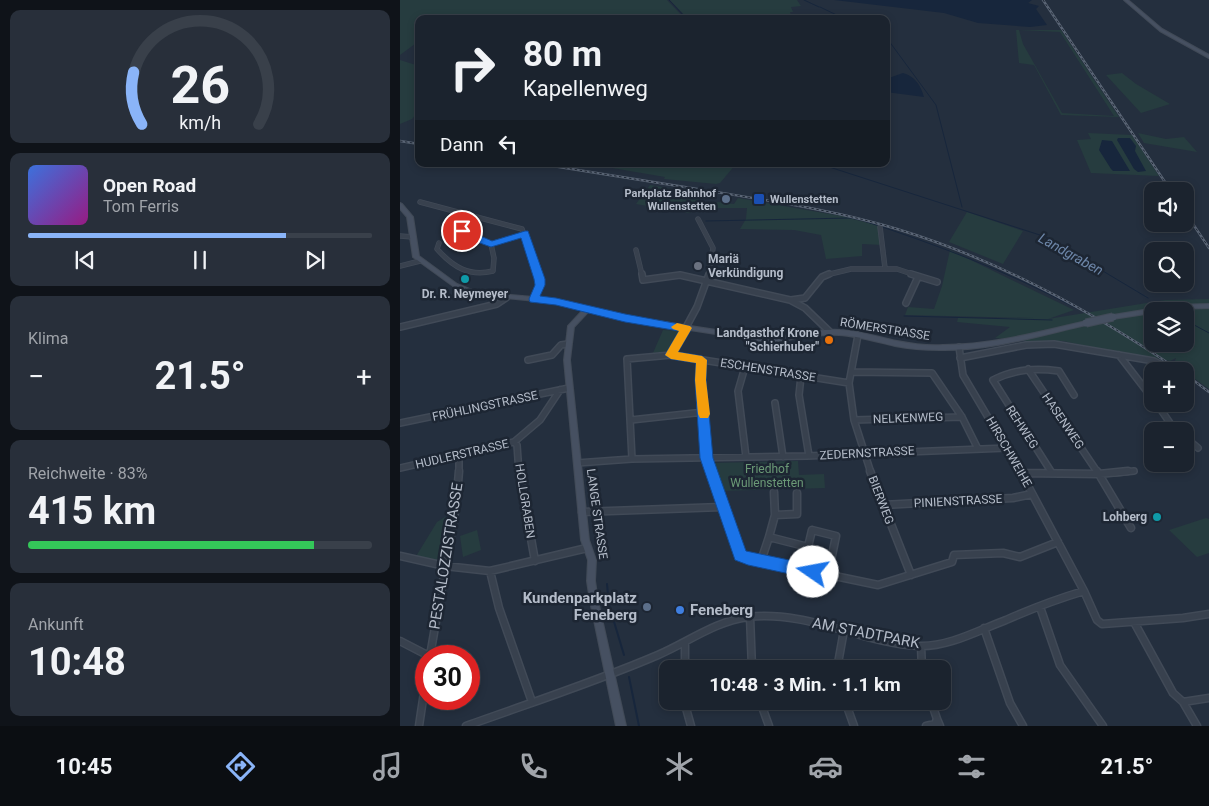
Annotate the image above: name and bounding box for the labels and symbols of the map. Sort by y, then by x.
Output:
place label: Parkplatz Bahnhof Wullenstetten [625,187,716,213]
marker: Wullenstetten [752,192,766,206]
marker: Parkplatz Bahnhof Wullenstetten [720,193,732,205]
place label: Wullenstetten [770,193,838,206]
pin [441,210,483,252]
water label: Landgraben [1036,230,1106,278]
place label: Mariä Verkündigung [708,252,784,280]
marker: Mariä Verkündigung [692,260,704,272]
marker: Dr. R. Neymeyer [459,273,471,285]
place label: Dr. R. Neymeyer [422,287,509,301]
street label: RÖMERSTRASSE [839,314,931,343]
place label: Landgasthof Krone "Schierhuber" [717,326,820,354]
marker: Landgasthof Krone "Schierhuber" [823,334,835,346]
street label: ESCHENSTRASSE [719,356,817,384]
street label: FRÜHLINGSTRASSE [431,387,539,424]
street label: HASENWEG [1039,390,1087,452]
street label: REHWEG [1003,403,1041,451]
street label: NELKENWEG [873,410,943,426]
street label: HIRSCHWEIHE [983,414,1035,490]
street label: HUDLERSTRASSE [414,436,510,472]
street label: ZEDERNSTRASSE [819,444,915,462]
park label: Friedhof Wullenstetten [730,462,804,490]
street label: HOLLGRABEN [512,463,538,539]
street label: LANGE STRASSE [584,468,610,560]
street label: BIERWEG [865,474,897,526]
street label: PESTALOZZISTRASSE [426,481,467,631]
street label: PINIENSTRASSE [913,492,1003,510]
place label: Lohberg [1103,510,1147,524]
marker: Lohberg [1151,511,1163,523]
position arrow [786,545,838,597]
place label: Kundenparkplatz Feneberg [523,589,637,624]
marker: Kundenparkplatz Feneberg [641,601,653,613]
place label: Feneberg [690,601,753,619]
marker: Feneberg [674,604,686,616]
street label: AM STADTPARK [811,614,922,652]
speed limit sign: 30 [415,645,480,710]

